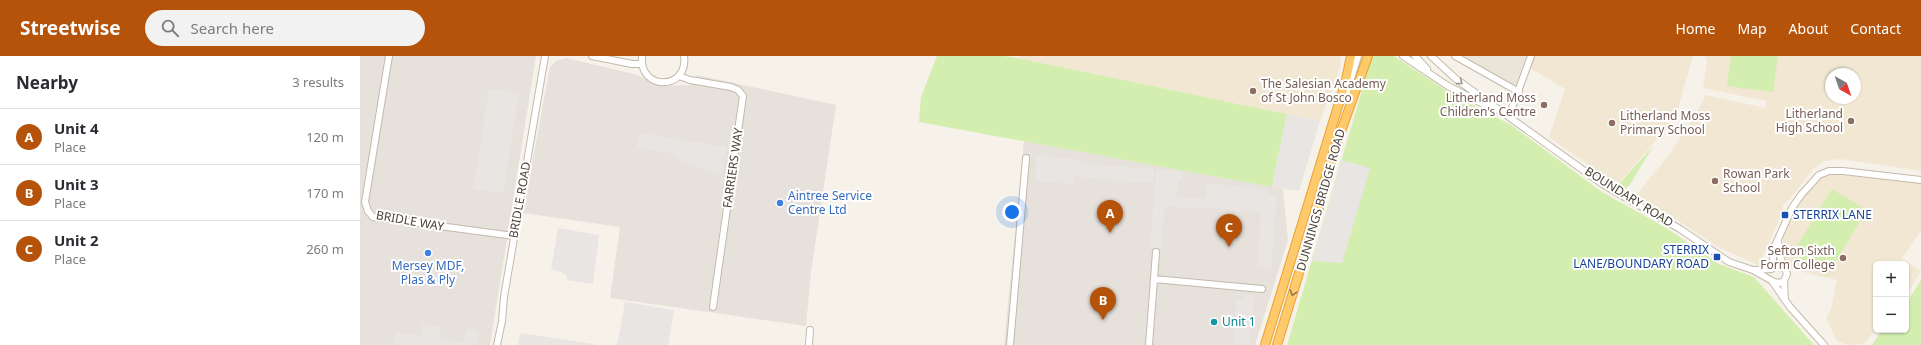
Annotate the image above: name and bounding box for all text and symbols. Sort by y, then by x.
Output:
search box [145,10,425,46]
text: Streetwise [20,15,121,41]
icon: search [159,17,181,39]
text: Search here [191,18,274,38]
text: Home [1676,19,1715,38]
text: Map [1737,19,1767,38]
text: About [1789,19,1828,38]
text: Contact [1850,19,1901,38]
north arrow [1825,68,1861,104]
text: Nearby [16,71,78,94]
text: 3 results [292,73,344,91]
place label: The Salesian Academy of St John Bosco [1261,75,1387,106]
one-way arrow [1456,77,1463,85]
marker: The Salesian Academy of St John Bosco [1248,86,1258,96]
place label: Litherland Moss Children's Centre [1440,89,1536,120]
marker: Litherland Moss Children's Centre [1539,100,1549,110]
place label: Litherland High School [1776,105,1843,136]
place label: Litherland Moss Primary School [1620,107,1710,138]
marker: Litherland High School [1846,116,1856,126]
text: Unit 4 [54,118,99,138]
marker: Litherland Moss Primary School [1607,118,1617,128]
street label: FARRIERS WAY [718,126,747,209]
street label: DUNNINGS BRIDGE ROAD [1292,127,1349,273]
text: A [25,128,34,146]
text: 120 m [306,128,344,146]
text: Place [54,138,86,156]
street label: BRIDLE ROAD [504,160,535,239]
street label: BOUNDARY ROAD [1582,162,1677,231]
place label: Rowan Park School [1723,165,1790,196]
text: Unit 3 [54,174,99,194]
marker: Rowan Park School [1710,176,1720,186]
text: B [25,184,33,202]
text: 170 m [306,184,344,202]
place label: Aintree Service Centre Ltd [788,187,872,218]
text: Place [54,194,86,212]
marker: Aintree Service Centre Ltd [775,198,785,208]
pin: A [1097,200,1123,233]
your location [1002,202,1022,222]
street label: BRIDLE WAY [375,206,446,235]
place label: STERRIX LANE [1793,206,1872,223]
marker: STERRIX LANE [1780,210,1790,220]
pin: C [1216,214,1242,247]
text: Unit 2 [54,230,99,250]
text: C [25,240,33,258]
text: 260 m [306,240,344,258]
place label: STERRIX LANE/BOUNDARY ROAD [1573,241,1709,272]
place label: Sefton Sixth Form College [1760,242,1835,273]
marker: Mersey MDF, Plas & Ply [423,248,433,258]
text: Place [54,250,86,268]
marker: STERRIX LANE/BOUNDARY ROAD [1712,252,1722,262]
marker: Sefton Sixth Form College [1838,253,1848,263]
place label: Mersey MDF, Plas & Ply [392,257,464,288]
map controls [1873,261,1909,333]
button: + [1873,261,1909,297]
pin: B [1090,287,1116,320]
one-way arrow [1289,290,1298,297]
button: − [1873,297,1909,333]
place label: Unit 1 [1222,313,1256,330]
marker: Unit 1 [1209,317,1219,327]

